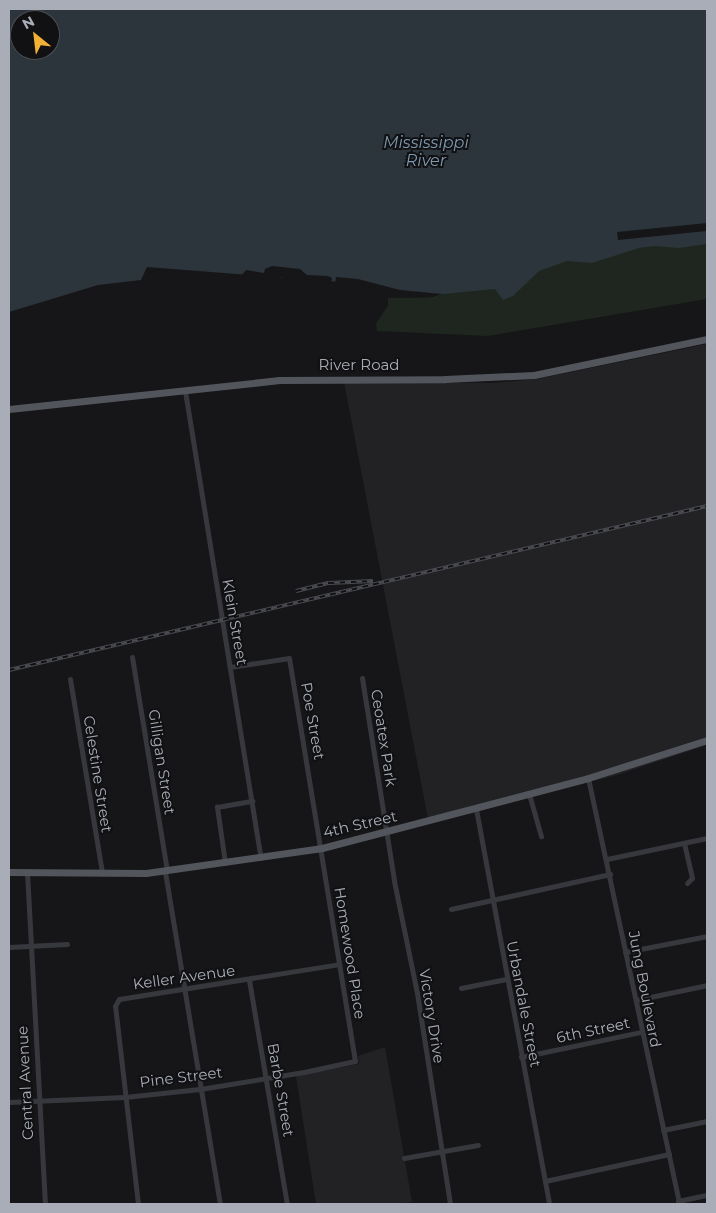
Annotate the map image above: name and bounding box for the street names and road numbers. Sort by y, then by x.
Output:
street label: River Road [318,356,400,374]
street label: Klein Street [219,577,251,667]
street label: Poe Street [297,681,329,761]
street label: Ceoatex Park [367,688,401,788]
street label: Gilligan Street [145,708,179,816]
street label: Celestine Street [80,714,116,834]
street label: 4th Street [321,807,399,841]
street label: Homewood Place [331,886,369,1020]
street label: Jung Boulevard [625,929,665,1049]
street label: Urbandale Street [503,939,545,1069]
street label: Keller Avenue [132,961,236,993]
street label: Victory Drive [416,968,448,1064]
street label: 6th Street [555,1013,631,1047]
street label: Central Avenue [13,1025,37,1141]
street label: Barbe Street [264,1042,298,1138]
street label: Pine Street [139,1063,223,1091]

